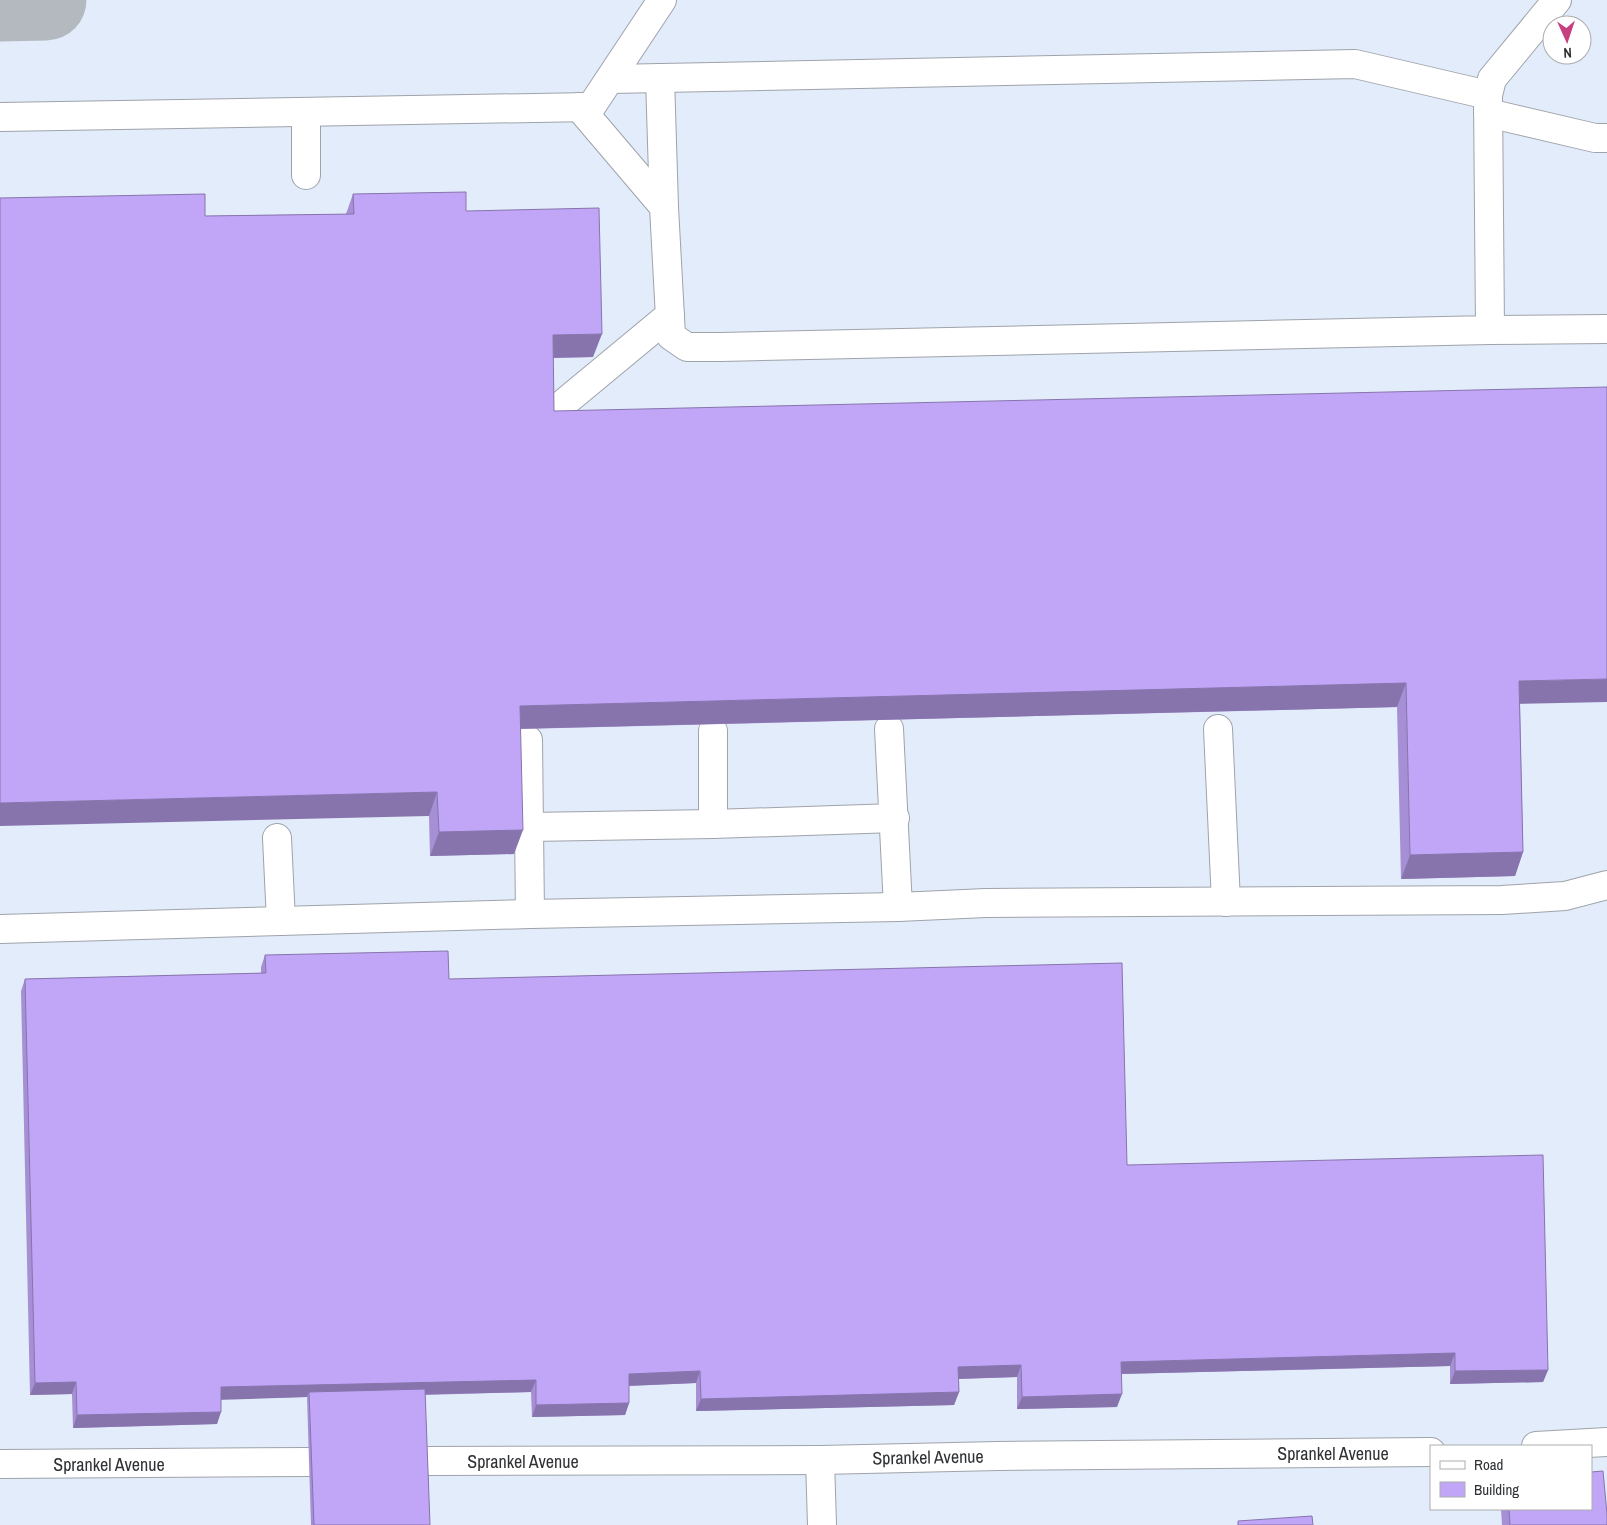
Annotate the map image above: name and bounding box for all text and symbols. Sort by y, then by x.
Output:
north arrow [1542,15,1592,65]
text: N [1563,44,1572,62]
street label: Sprankel Avenue [1277,1441,1389,1466]
street label: Sprankel Avenue [872,1444,984,1470]
legend [1430,1445,1592,1510]
street label: Sprankel Avenue [467,1449,579,1474]
street label: Sprankel Avenue [53,1452,165,1477]
text: Road [1474,1454,1503,1475]
text: Building [1474,1479,1519,1500]

